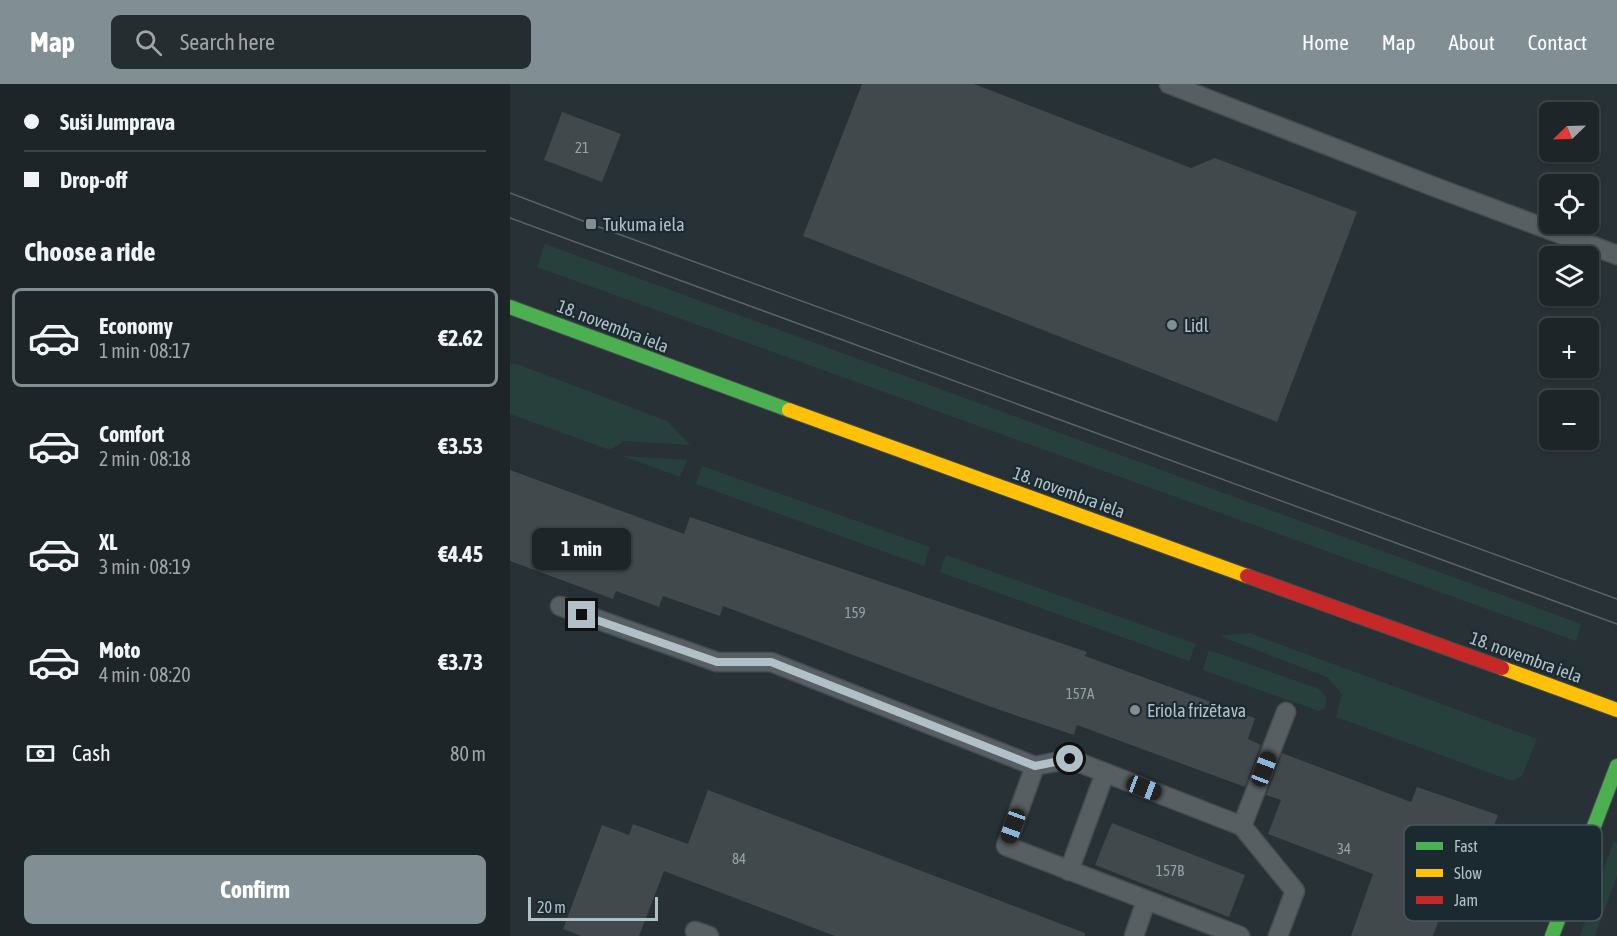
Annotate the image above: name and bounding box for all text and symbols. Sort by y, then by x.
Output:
search box [111,15,531,69]
text: Map [30,26,75,58]
icon: search [132,26,165,59]
text: Search here [180,29,275,55]
text: Home [1302,30,1349,54]
text: Map [1382,30,1416,54]
text: About [1449,30,1495,54]
text: Contact [1528,30,1587,54]
north arrow [1539,102,1599,162]
map controls [1539,102,1599,450]
text: Suši Jumprava [60,109,175,135]
house number: 21 [575,139,589,156]
text: Drop-off [60,167,127,193]
button: locate [1539,174,1599,234]
place label: Tukuma iela [603,214,685,235]
marker: Tukuma iela [584,217,598,231]
text: Choose a ride [24,236,156,267]
button: layers [1539,246,1599,306]
street label: 18. novembra iela [554,295,672,357]
icon: car [27,311,81,365]
text: Economy [99,313,173,339]
place label: Lidl [1184,315,1209,336]
marker: Lidl [1165,318,1179,332]
button: + [1539,318,1599,378]
text: €2.62 [438,325,483,351]
text: 1 min · 08:17 [99,339,191,362]
button: − [1539,390,1599,450]
icon: car [27,419,81,473]
text: Comfort [99,421,164,447]
text: €3.53 [438,433,483,459]
text: 2 min · 08:18 [99,447,191,470]
street label: 18. novembra iela [1010,462,1128,522]
icon: car [27,527,81,581]
callout: 1 min [532,528,632,570]
text: XL [99,529,117,555]
text: 1 min [561,537,602,560]
text: €4.45 [438,541,483,567]
text: 3 min · 08:19 [99,555,191,578]
route end [568,601,595,628]
house number: 159 [844,604,866,621]
street label: 18. novembra iela [1467,627,1585,687]
icon: car [27,635,81,689]
text: Moto [99,637,141,663]
text: €3.73 [438,649,483,675]
text: 4 min · 08:20 [99,663,191,686]
house number: 157A [1066,685,1095,702]
place label: Eriola frizētava [1147,700,1246,721]
marker: Eriola frizētava [1128,703,1142,717]
icon: cash [24,737,57,770]
text: Cash [72,740,111,766]
text: 80 m [450,742,486,765]
route start [1056,745,1083,772]
car [1249,749,1279,789]
car [1124,773,1164,803]
car [998,806,1028,846]
legend [1404,825,1602,921]
text: Fast [1454,837,1478,855]
house number: 34 [1337,840,1351,857]
house number: 84 [732,850,746,867]
button: Confirm [24,855,486,924]
house number: 157B [1156,862,1184,879]
text: Slow [1454,864,1482,882]
text: Jam [1454,891,1478,909]
scale bar [528,894,658,922]
text: 20 m [537,898,566,916]

